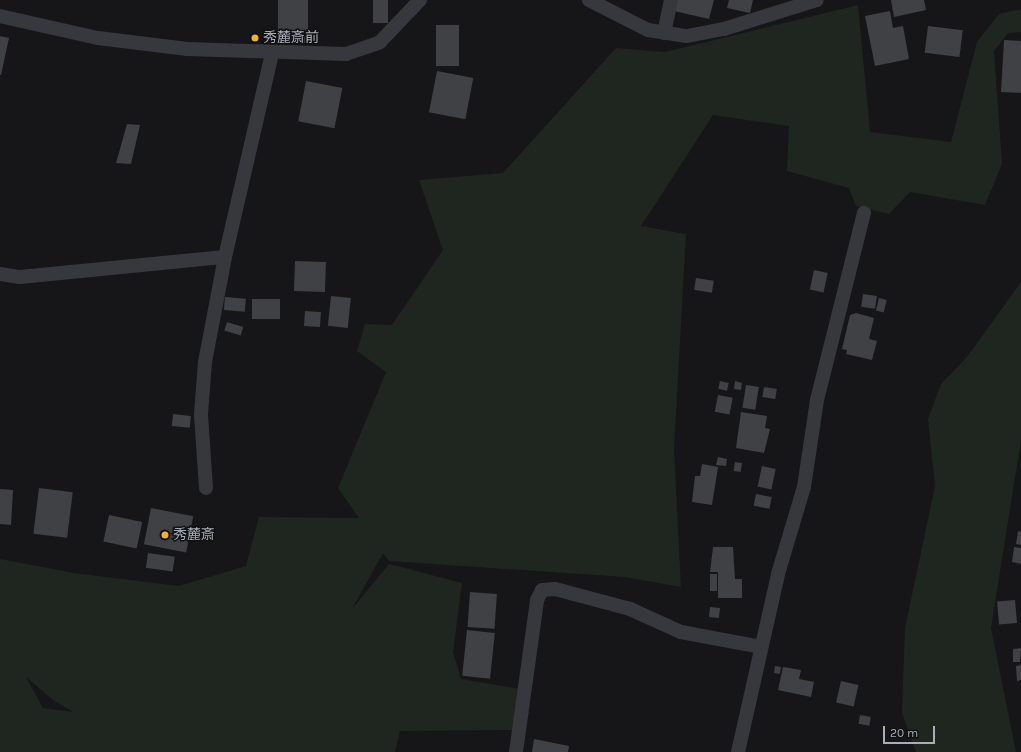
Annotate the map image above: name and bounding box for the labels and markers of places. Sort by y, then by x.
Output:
place label: 秀麓斎前 [263,30,319,46]
marker: 秀麓斎前 [250,33,260,43]
place label: 秀麓斎 [173,527,215,543]
marker: 秀麓斎 [160,530,170,540]

